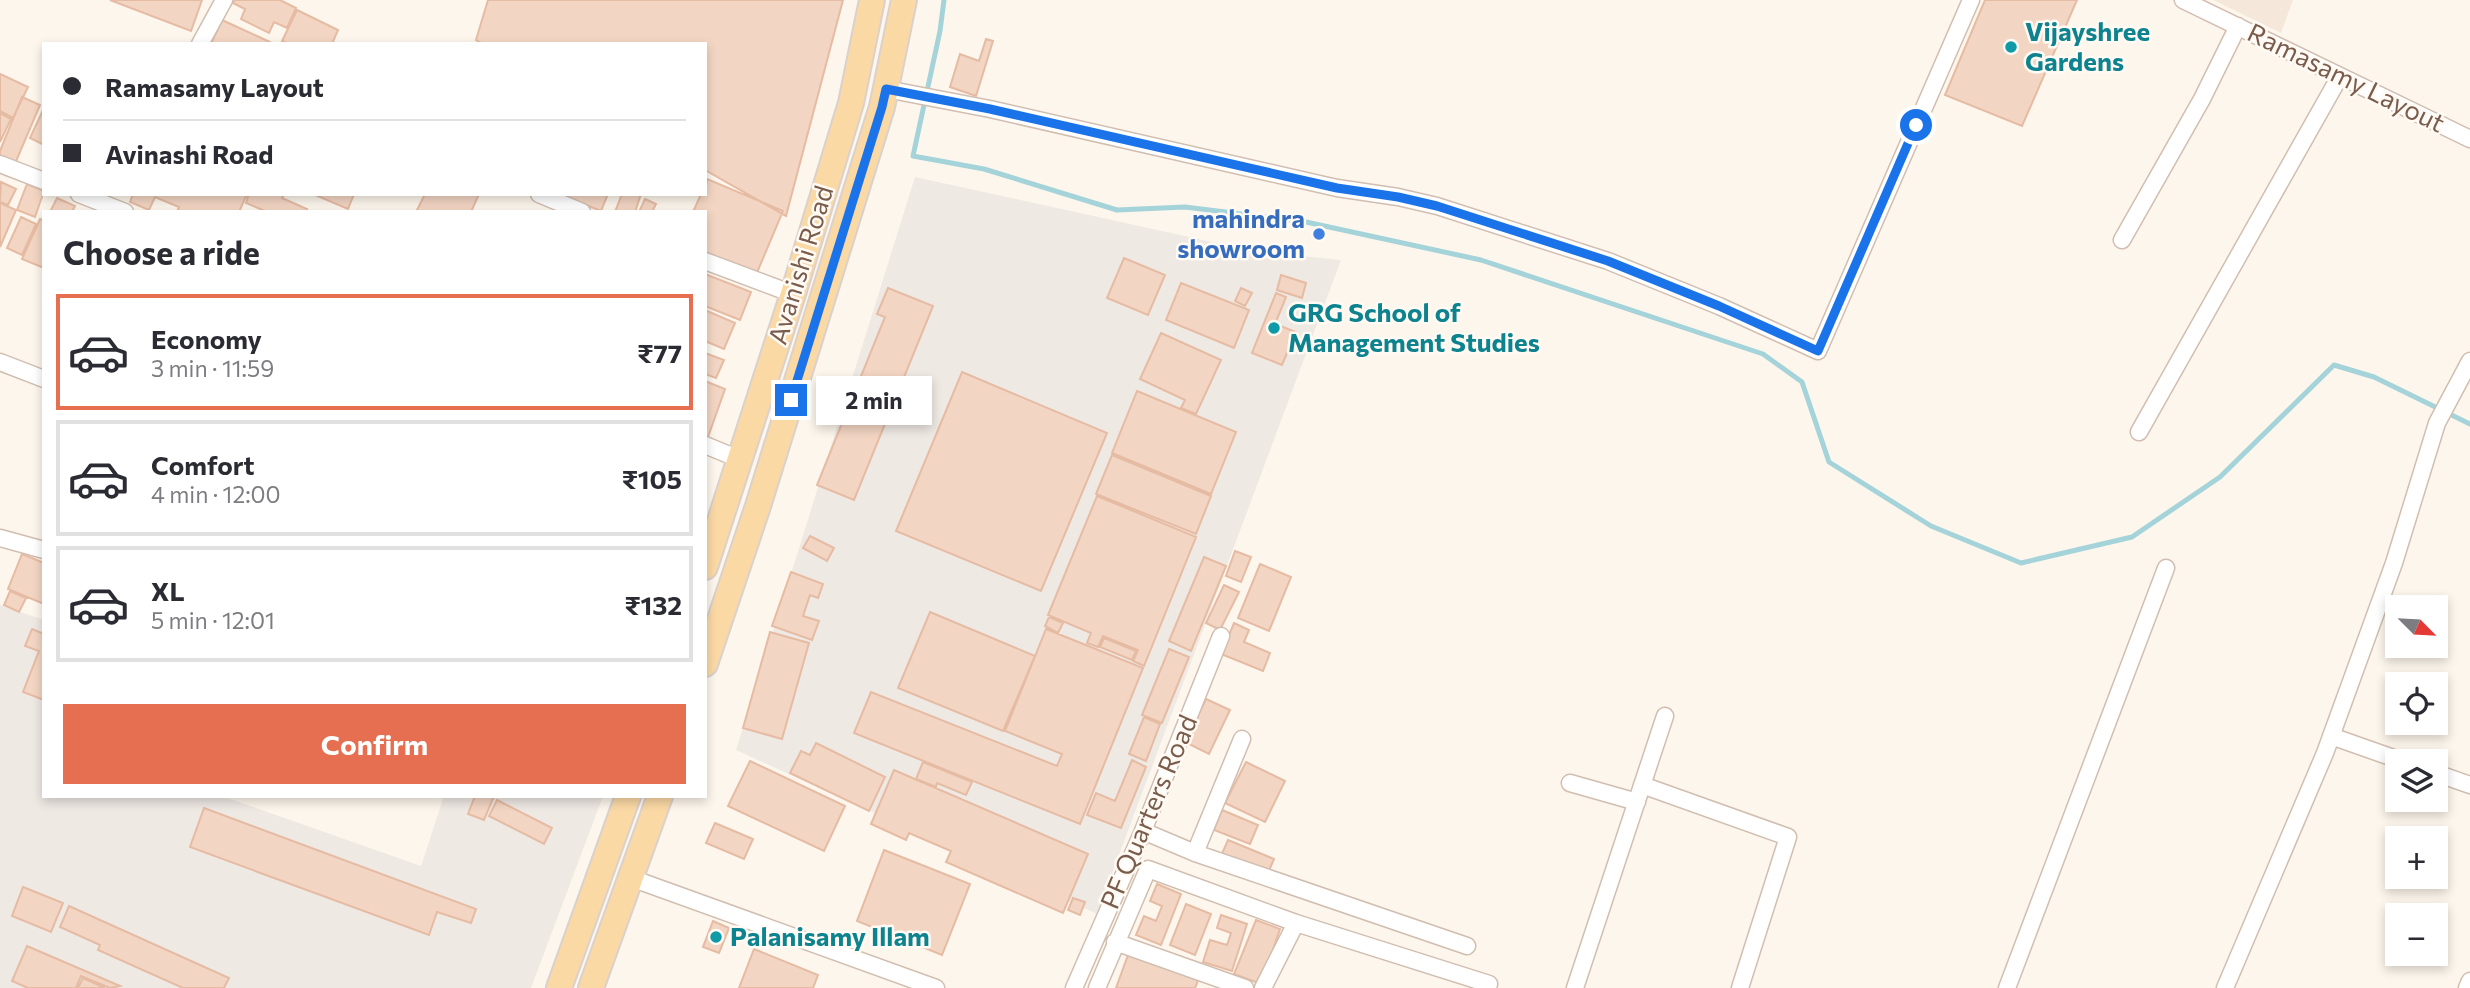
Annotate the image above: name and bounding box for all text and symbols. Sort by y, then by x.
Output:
place label: Vijayshree Gardens [2025,15,2150,76]
street label: Ramasamy Layout [2243,16,2450,138]
marker: Vijayshree Gardens [2003,39,2019,55]
text: Ramasamy Layout [105,71,324,102]
route start [1900,109,1932,141]
text: Avinashi Road [105,138,273,169]
street label: Avanishi Road [761,181,838,348]
place label: mahindra showroom [1177,202,1305,263]
marker: mahindra showroom [1311,226,1327,242]
text: Choose a ride [63,232,260,272]
place label: GRG School of Management Studies [1288,296,1540,357]
marker: GRG School of Management Studies [1266,320,1282,336]
icon: car [67,321,130,384]
text: Economy [151,323,262,354]
text: ₹77 [637,337,682,368]
text: 3 min · 11:59 [151,354,274,382]
callout: 2 min [816,376,931,424]
route end [775,384,807,416]
text: 2 min [845,386,903,414]
icon: car [67,447,130,510]
text: Comfort [151,449,254,480]
text: ₹105 [622,463,682,494]
text: 4 min · 12:00 [151,480,281,508]
icon: car [67,573,130,636]
text: XL [151,575,185,606]
text: ₹132 [624,589,682,620]
north arrow [2385,595,2448,658]
map controls [2385,595,2448,966]
text: 5 min · 12:01 [151,606,275,634]
button: locate [2385,672,2448,735]
button: Confirm [63,704,686,784]
street label: PF Quarters Road [1093,710,1202,913]
button: layers [2385,749,2448,812]
button: + [2385,826,2448,889]
button: − [2385,903,2448,966]
place label: Palanisamy Illam [730,920,930,951]
marker: Palanisamy Illam [708,929,724,945]

